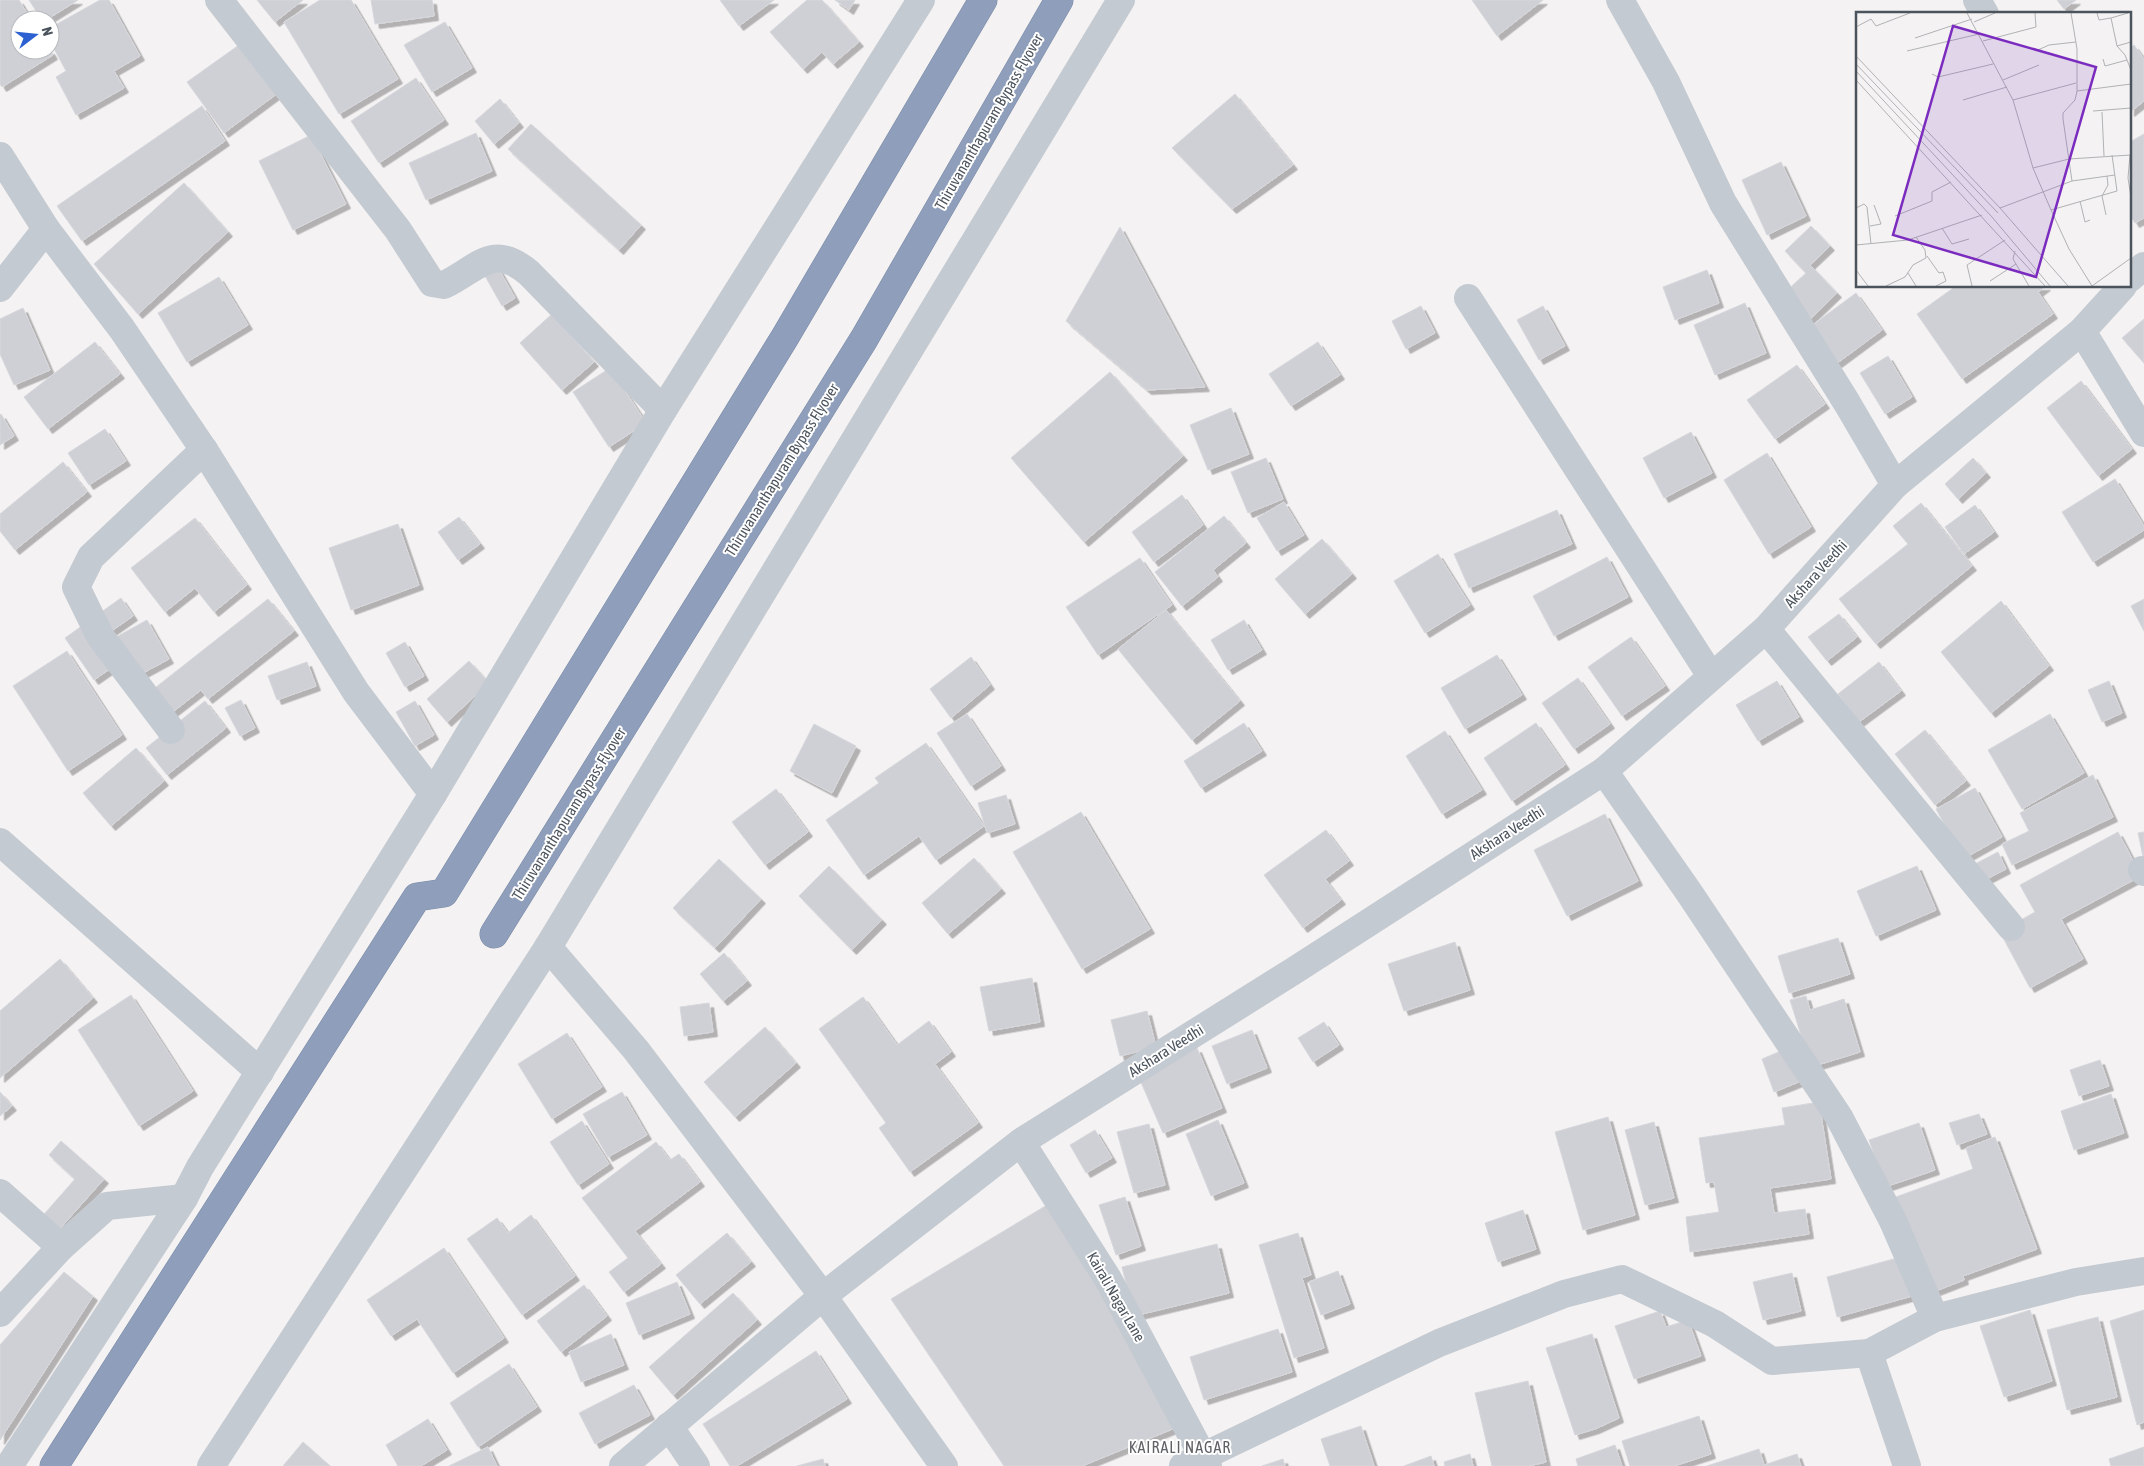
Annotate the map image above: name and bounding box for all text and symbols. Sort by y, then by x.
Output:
north arrow [10,10,60,60]
inset map [1856,12,2132,288]
text: N [39,25,56,38]
street label: Thiruvananthapuram Bypass Flyover [931,30,1046,213]
street label: Thiruvananthapuram Bypass Flyover [721,380,842,559]
street label: Akshara Veedhi [1781,536,1850,611]
street label: Thiruvananthapuram Bypass Flyover [508,724,629,903]
street label: Akshara Veedhi [1467,802,1547,863]
street label: Akshara Veedhi [1125,1021,1206,1080]
street label: Kairali Nagar Lane [1084,1249,1149,1345]
district label: KAIRALI NAGAR [1129,1438,1231,1456]

